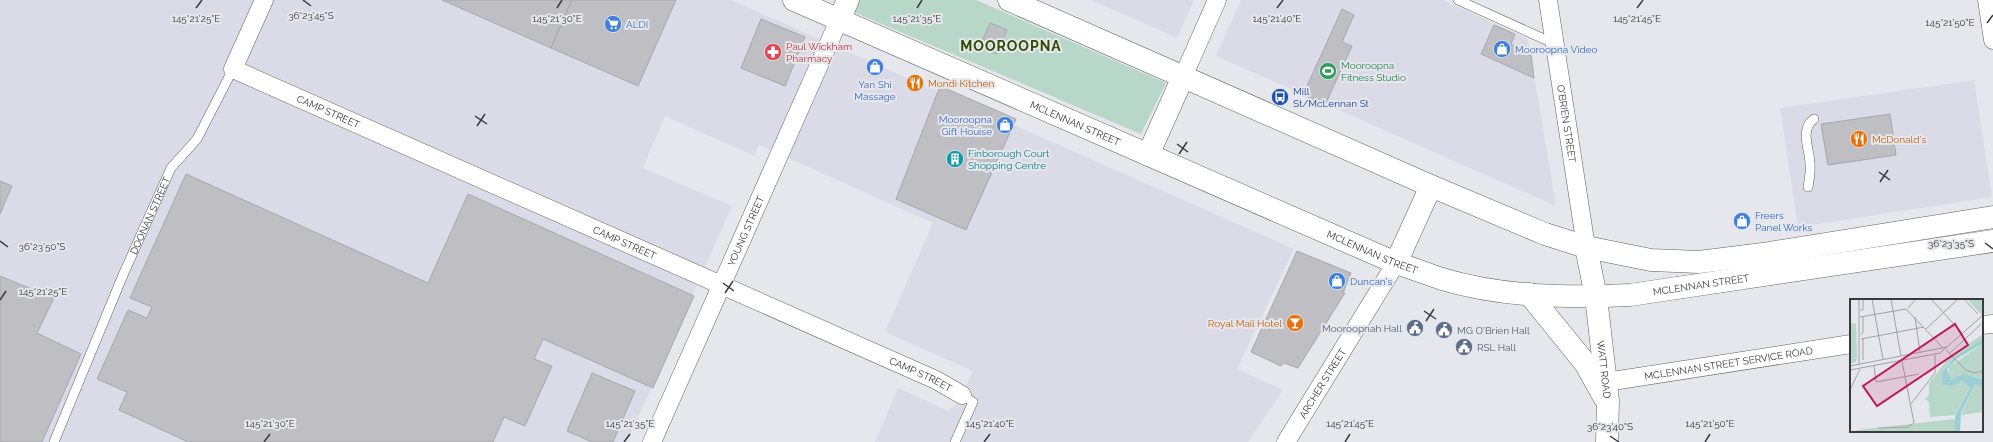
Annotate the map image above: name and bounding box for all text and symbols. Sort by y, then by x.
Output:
text: 36°23'45"S [288,10,334,21]
text: 145°21'25"E [172,13,220,24]
text: 145°21'30"E [532,13,582,24]
text: 145°21'35"E [893,13,941,24]
text: 145°21'40"E [1253,13,1301,24]
text: 145°21'45"E [1613,13,1661,24]
supermarket icon: ALDI [603,14,623,34]
text: 145°21'50"E [1925,17,1975,28]
place label: ALDI [626,19,648,30]
district label: MOOROOPNA [960,38,1062,54]
shop icon: Mooroopna Video [1492,39,1512,59]
place label: Paul Wickham Pharmacy [786,41,852,64]
pharmacy icon: Paul Wickham Pharmacy [763,42,783,62]
place label: Mooroopna Video [1515,44,1598,55]
shop icon: Yan Shi Massage [865,57,885,77]
place label: Mooroopna Fitness Studio [1341,60,1406,83]
sports icon: Mooroopna Fitness Studio [1318,61,1338,81]
restaurant icon: Mondi Kitchen [905,73,925,93]
place label: Mondi Kitchen [928,78,994,89]
place label: Yan Shi Massage [854,79,896,102]
street label: O'BRIEN STREET [1555,84,1578,163]
place label: Mill St/McLennan St [1293,86,1370,109]
bus stop icon: Mill St/McLennan St [1270,87,1290,107]
street label: CAMP STREET [295,93,361,130]
street label: MCLENNAN STREET [1028,99,1122,148]
place label: Mooroopna Gift Houise [939,114,992,137]
shop icon: Mooroopna Gift Houise [995,115,1015,135]
restaurant icon: McDonald's [1849,129,1869,149]
place label: McDonald's [1872,134,1926,145]
place label: Finborough Court Shopping Centre [968,148,1050,171]
building icon: Finborough Court Shopping Centre [945,149,965,169]
street label: DOONAN STREET [128,175,172,256]
street label: YOUNG STREET [726,194,766,268]
place label: Freers Panel Works [1755,210,1812,233]
shop icon: Freers Panel Works [1732,211,1752,231]
street label: CAMP STREET [591,224,658,262]
street label: MCLENNAN STREET [1325,229,1419,276]
text: 36°23'35"S [1928,238,1974,249]
text: 36°23'50"S [19,241,65,252]
shop icon: Duncan's [1327,271,1347,291]
street label: MCLENNAN STREET [1652,272,1750,298]
place label: Duncan's [1350,276,1392,287]
text: 145°21'25"E [19,286,67,297]
inset map [1850,299,1983,432]
bar icon: Royal Mail Hotel [1285,313,1305,333]
place label: Royal Mail Hotel [1208,318,1282,329]
public building icon: Mooroopnah Hall [1405,318,1425,338]
public building icon: MG O'Brien Hall [1434,320,1454,340]
place label: Mooroopnah Hall [1322,323,1402,334]
place label: MG O'Brien Hall [1457,325,1530,336]
public building icon: RSL Hall [1454,337,1474,357]
street label: WATT ROAD [1595,340,1613,399]
place label: RSL Hall [1477,342,1516,353]
street label: MCLENNAN STREET SERVICE ROAD [1644,345,1814,382]
street label: ARCHER STREET [1297,347,1348,420]
street label: CAMP STREET [888,355,954,394]
text: 145°21'30"E [245,418,295,429]
text: 145°21'35"E [606,418,654,429]
text: 145°21'40"E [966,418,1014,429]
text: 145°21'45"E [1326,418,1374,429]
text: 145°21'50"E [1685,418,1735,429]
text: 36°23'40"S [1587,421,1633,432]

